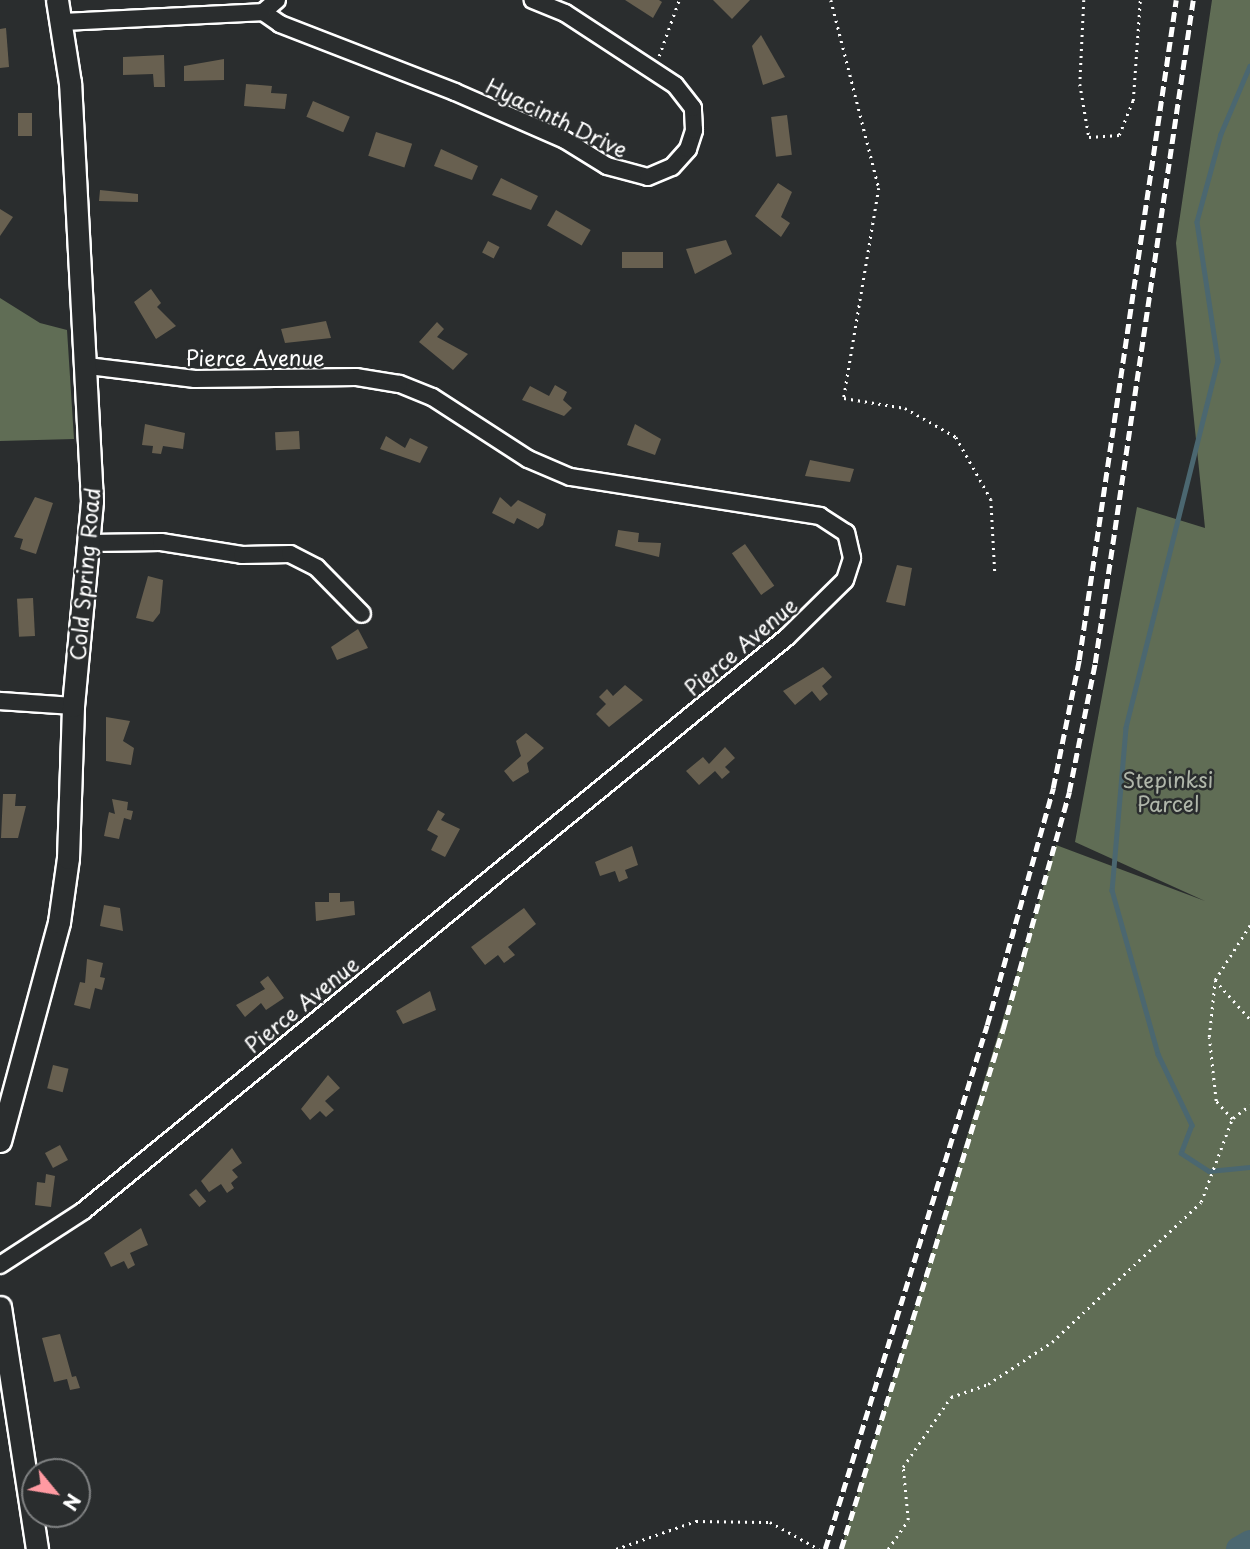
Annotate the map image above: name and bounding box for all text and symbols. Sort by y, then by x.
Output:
street label: Hyacinth Drive [483,72,631,162]
street label: Pierce Avenue [185,344,325,370]
street label: Cold Spring Road [64,486,104,662]
street label: Pierce Avenue [678,591,802,701]
park label: Stepinksi Parcel [1123,766,1213,816]
street label: Pierce Avenue [238,950,364,1058]
north arrow [21,1458,91,1528]
text: N [57,1489,88,1516]

